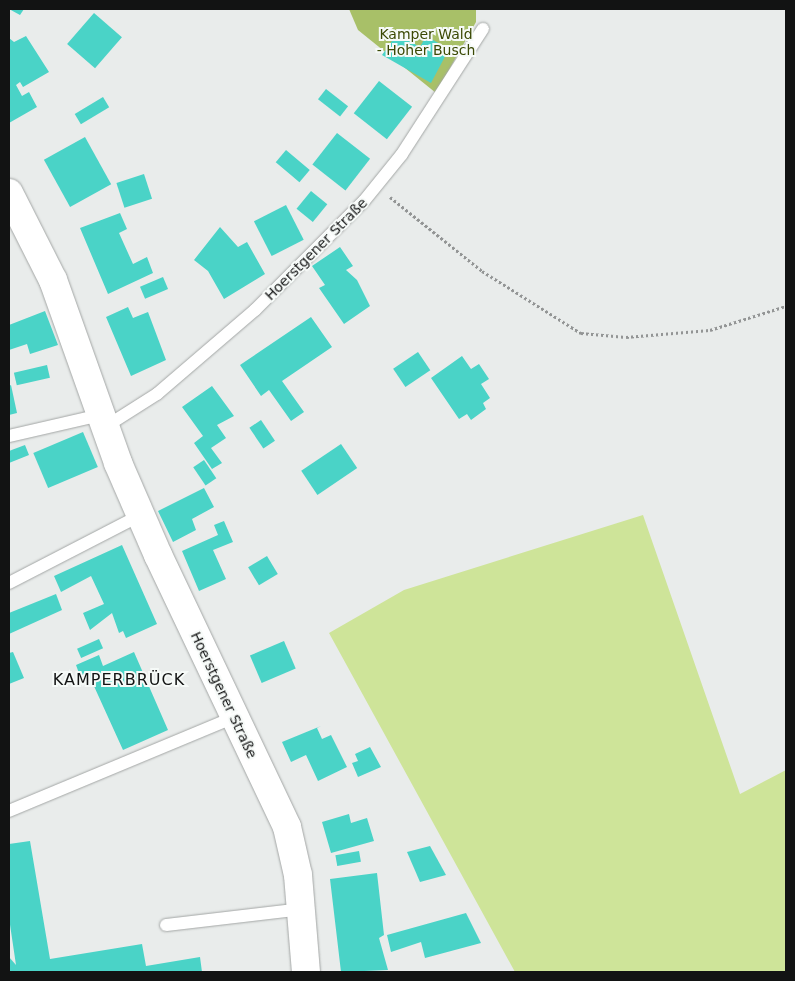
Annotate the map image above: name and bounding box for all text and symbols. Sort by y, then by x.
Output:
park label: Kamper Wald - Hoher Busch [377,26,475,58]
street label: Hoerstgener Straße [261,194,371,304]
street label: Hoerstgener Straße [187,629,261,761]
district label: KAMPERBRÜCK [51,670,187,690]

